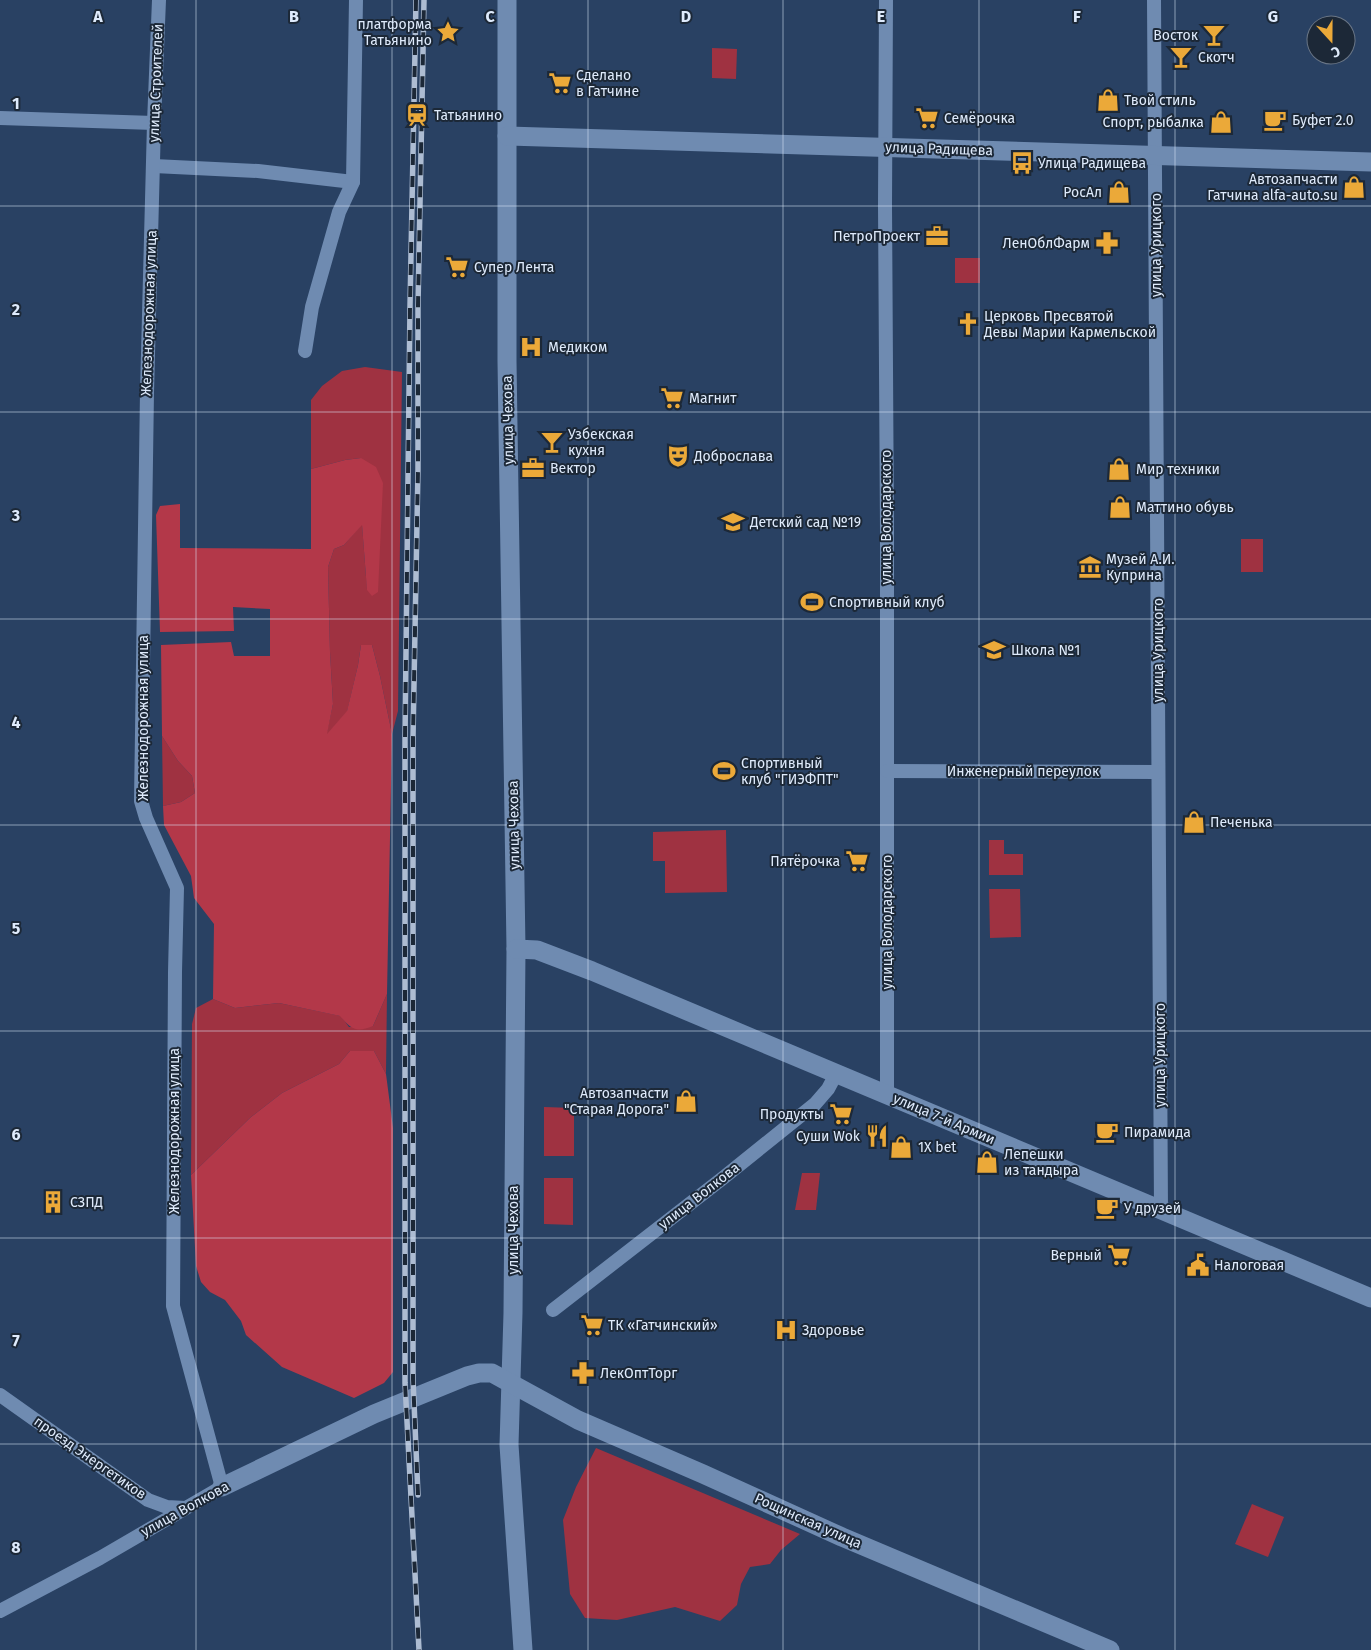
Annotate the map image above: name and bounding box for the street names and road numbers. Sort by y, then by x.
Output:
street label: улица Строителей [145,23,167,143]
street label: улица Радищева [885,139,993,159]
street label: улица Урицкого [1148,193,1165,297]
street label: Железнодорожная улица [138,230,160,396]
street label: улица Чехова [499,375,517,465]
street label: улица Володарского [878,450,895,584]
street label: улица Урицкого [1150,598,1167,702]
street label: Железнодорожная улица [135,635,152,801]
street label: Инженерный переулок [947,763,1100,780]
street label: улица Чехова [505,780,523,870]
street label: улица Володарского [879,855,896,989]
street label: улица Урицкого [1152,1003,1169,1107]
street label: Железнодорожная улица [166,1048,183,1214]
street label: улица 7-й Армии [890,1090,998,1148]
street label: улица Волкова [655,1159,743,1233]
street label: улица Чехова [505,1186,522,1275]
street label: проезд Энергетиков [31,1413,149,1503]
street label: улица Волкова [138,1478,232,1540]
street label: Рощинская улица [752,1490,864,1552]

